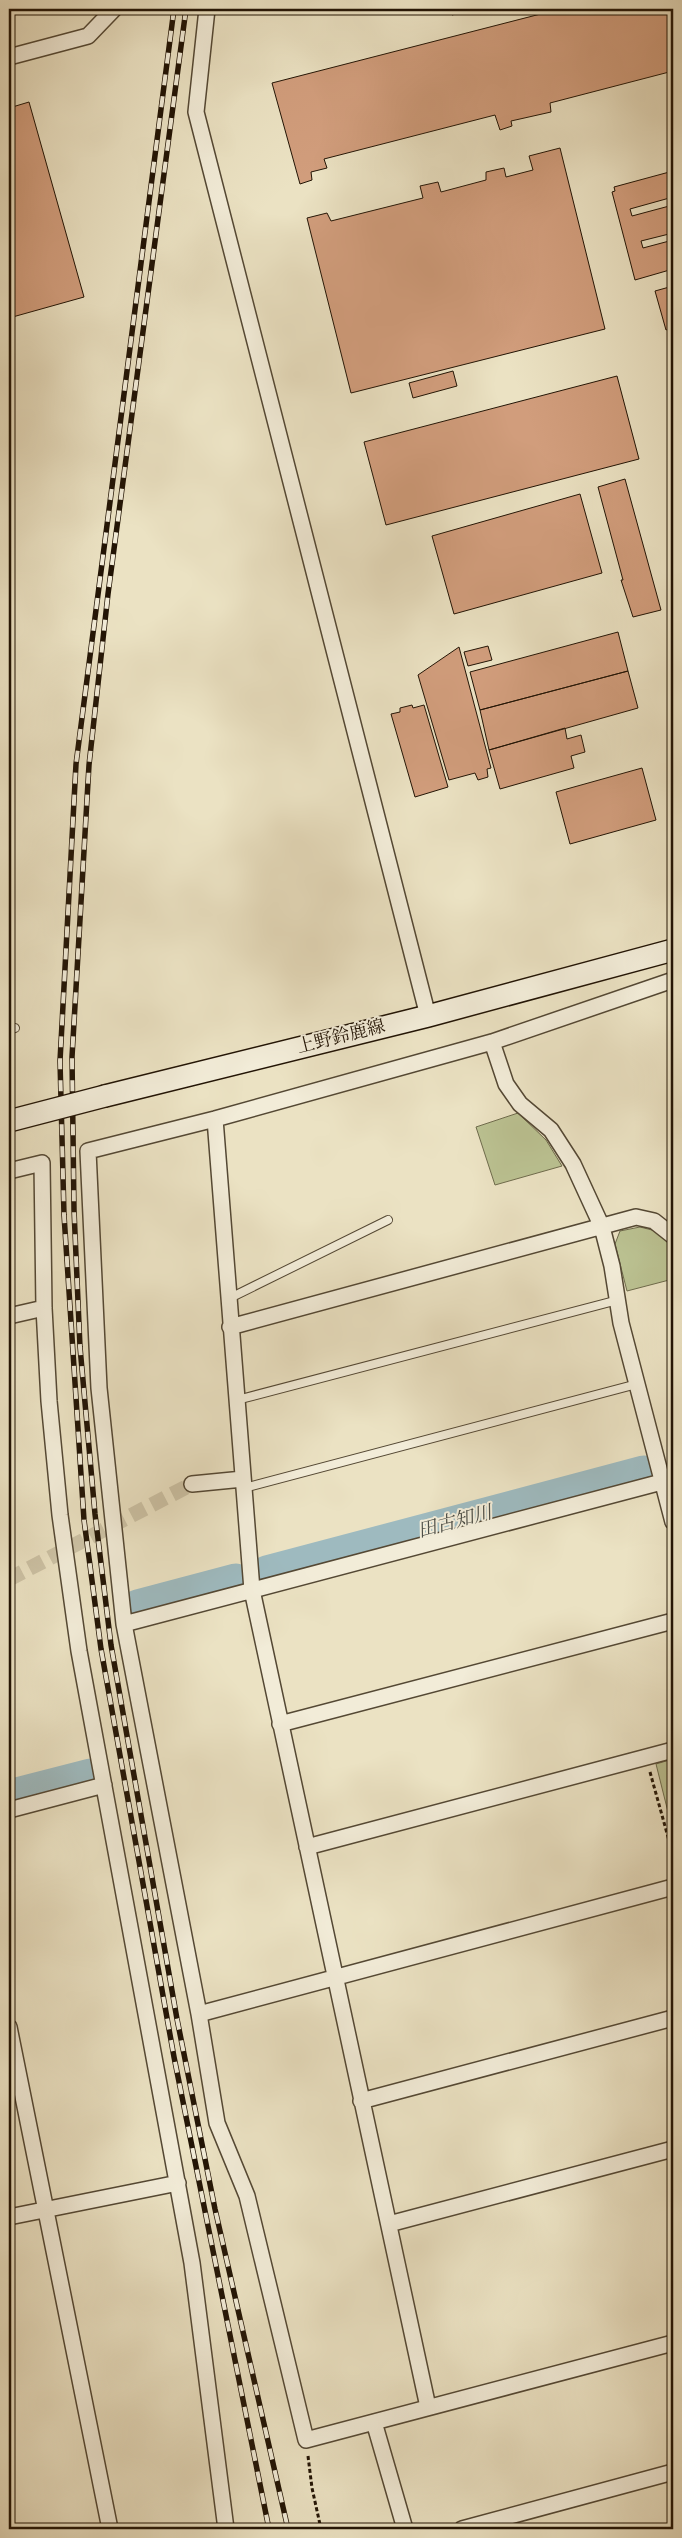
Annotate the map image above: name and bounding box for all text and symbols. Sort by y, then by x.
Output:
street label: 上野鈴鹿線 [295,1015,387,1057]
water label: 田古知川 [415,1502,496,1542]

